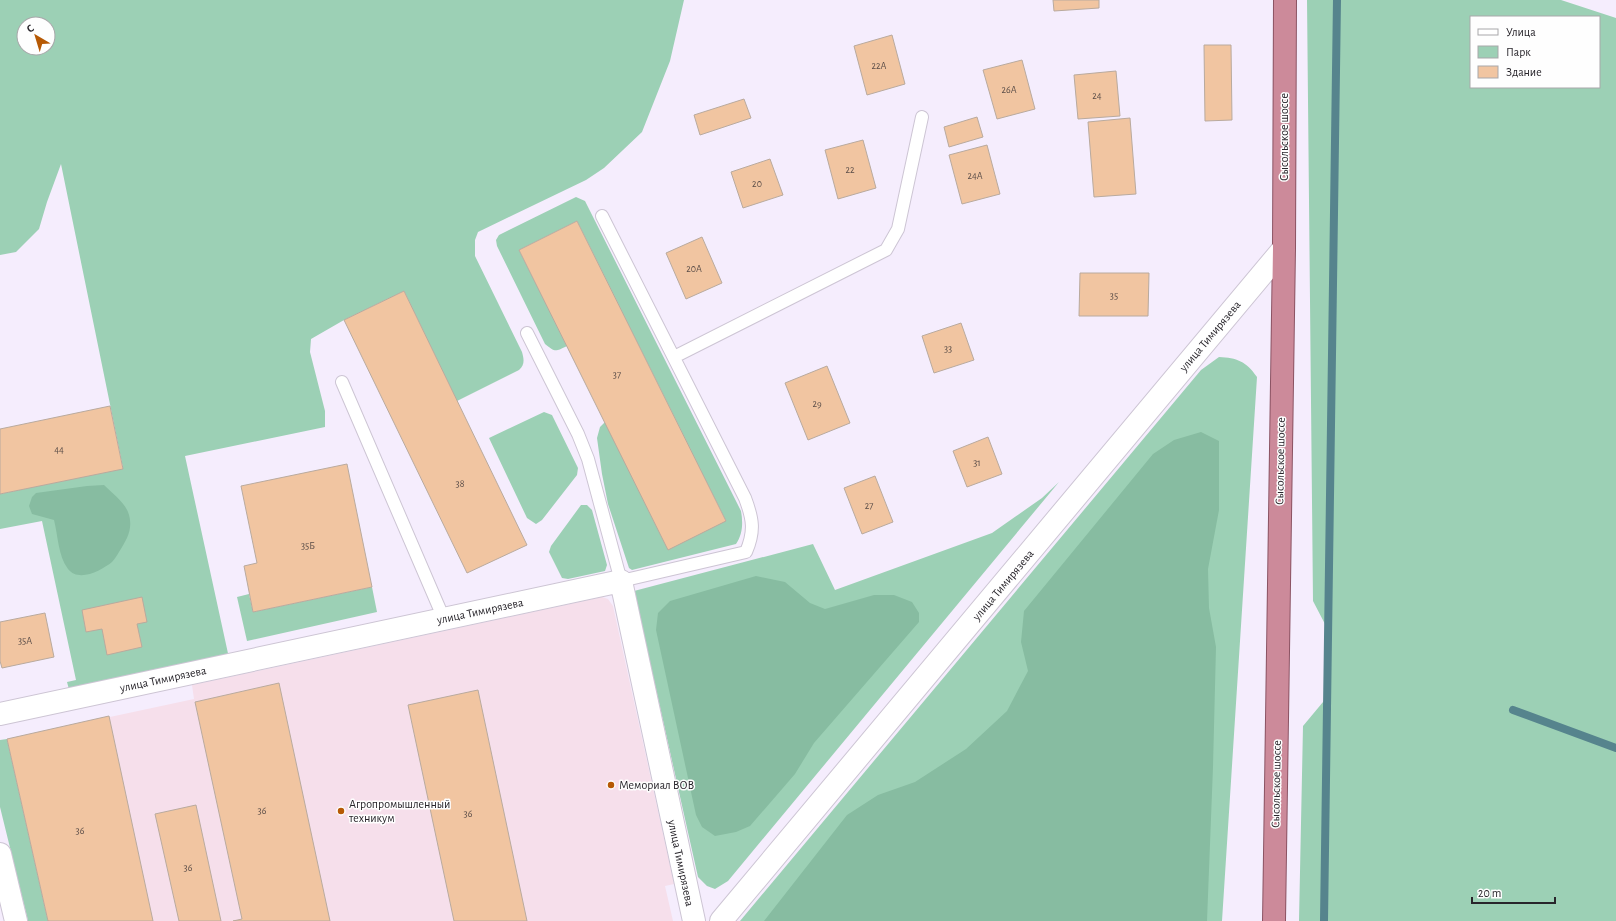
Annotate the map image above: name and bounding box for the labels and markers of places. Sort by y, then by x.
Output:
place label: Мемориал ВОВ [619,779,695,791]
marker: Мемориал ВОВ [606,780,616,790]
place label: Агропромышленный техникум [348,798,450,825]
marker: Агропромышленный техникум [336,806,346,816]

